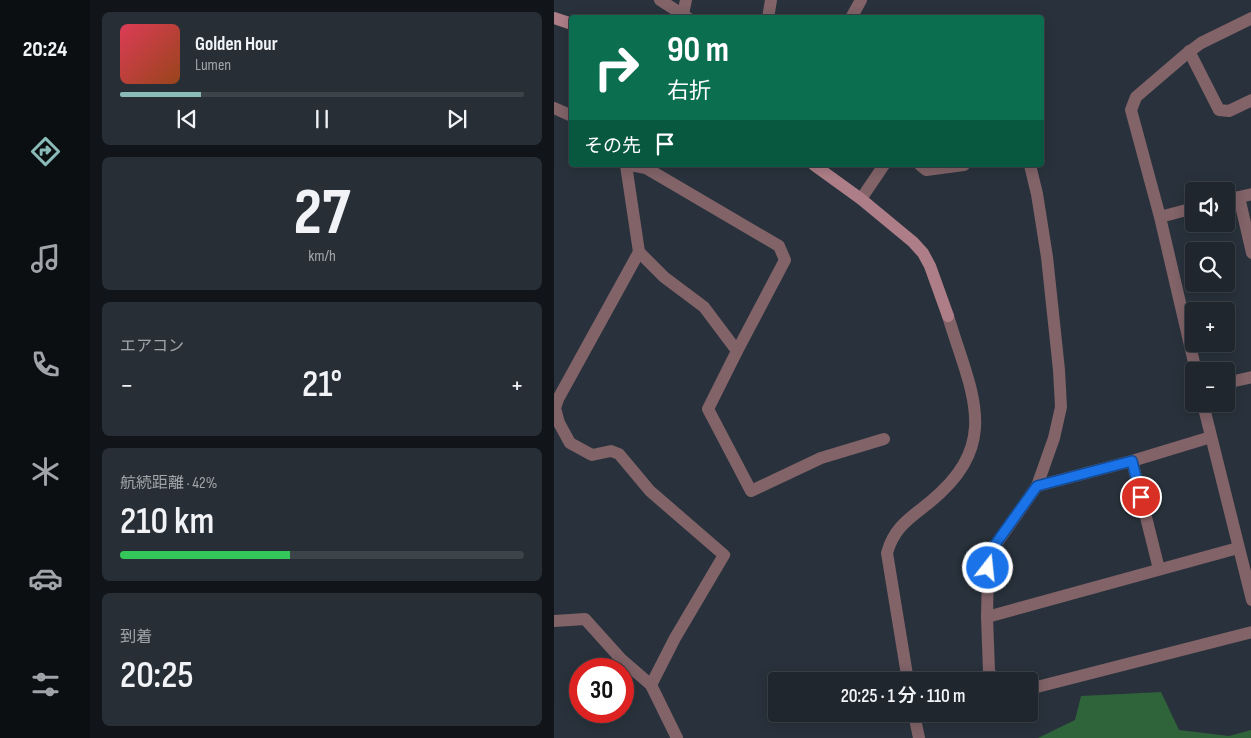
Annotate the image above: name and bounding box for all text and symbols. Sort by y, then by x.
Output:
text: 90 m [667,29,729,72]
text: Golden Hour [195,33,278,56]
icon: right [584,35,649,100]
text: 20:24 [23,36,67,63]
text: Lumen [195,56,231,75]
text: 右折 [667,78,711,105]
icon: previous [173,105,201,133]
icon: pause [308,105,336,133]
icon: next [443,105,471,133]
icon: arrive [651,130,679,158]
icon: directions [28,134,63,169]
text: その先 [584,135,641,158]
text: 27 [294,175,350,253]
map controls [1185,182,1235,412]
button: sound [1185,182,1235,232]
icon: music [28,241,63,276]
button: search [1185,242,1235,292]
text: km/h [308,247,336,266]
button: + [1185,302,1235,352]
text: エアコン [120,337,184,356]
icon: phone [28,347,63,382]
text: 21° [302,362,342,407]
button: − [1185,362,1235,412]
text: − [120,369,134,402]
text: + [510,369,524,402]
icon: climate [28,454,63,489]
text: 航続距離 · 42% [120,474,217,493]
pin [1120,476,1162,518]
icon: arrive [1127,483,1155,511]
text: 210 km [120,499,214,544]
position arrow [961,541,1013,593]
icon: car [28,561,63,596]
text: 到着 [120,628,152,647]
text: 20:25 [120,653,194,698]
speed limit sign: 30 [569,658,634,723]
icon: filters [28,667,63,702]
text: 20:25 · 1 分 · 110 m [841,685,965,708]

